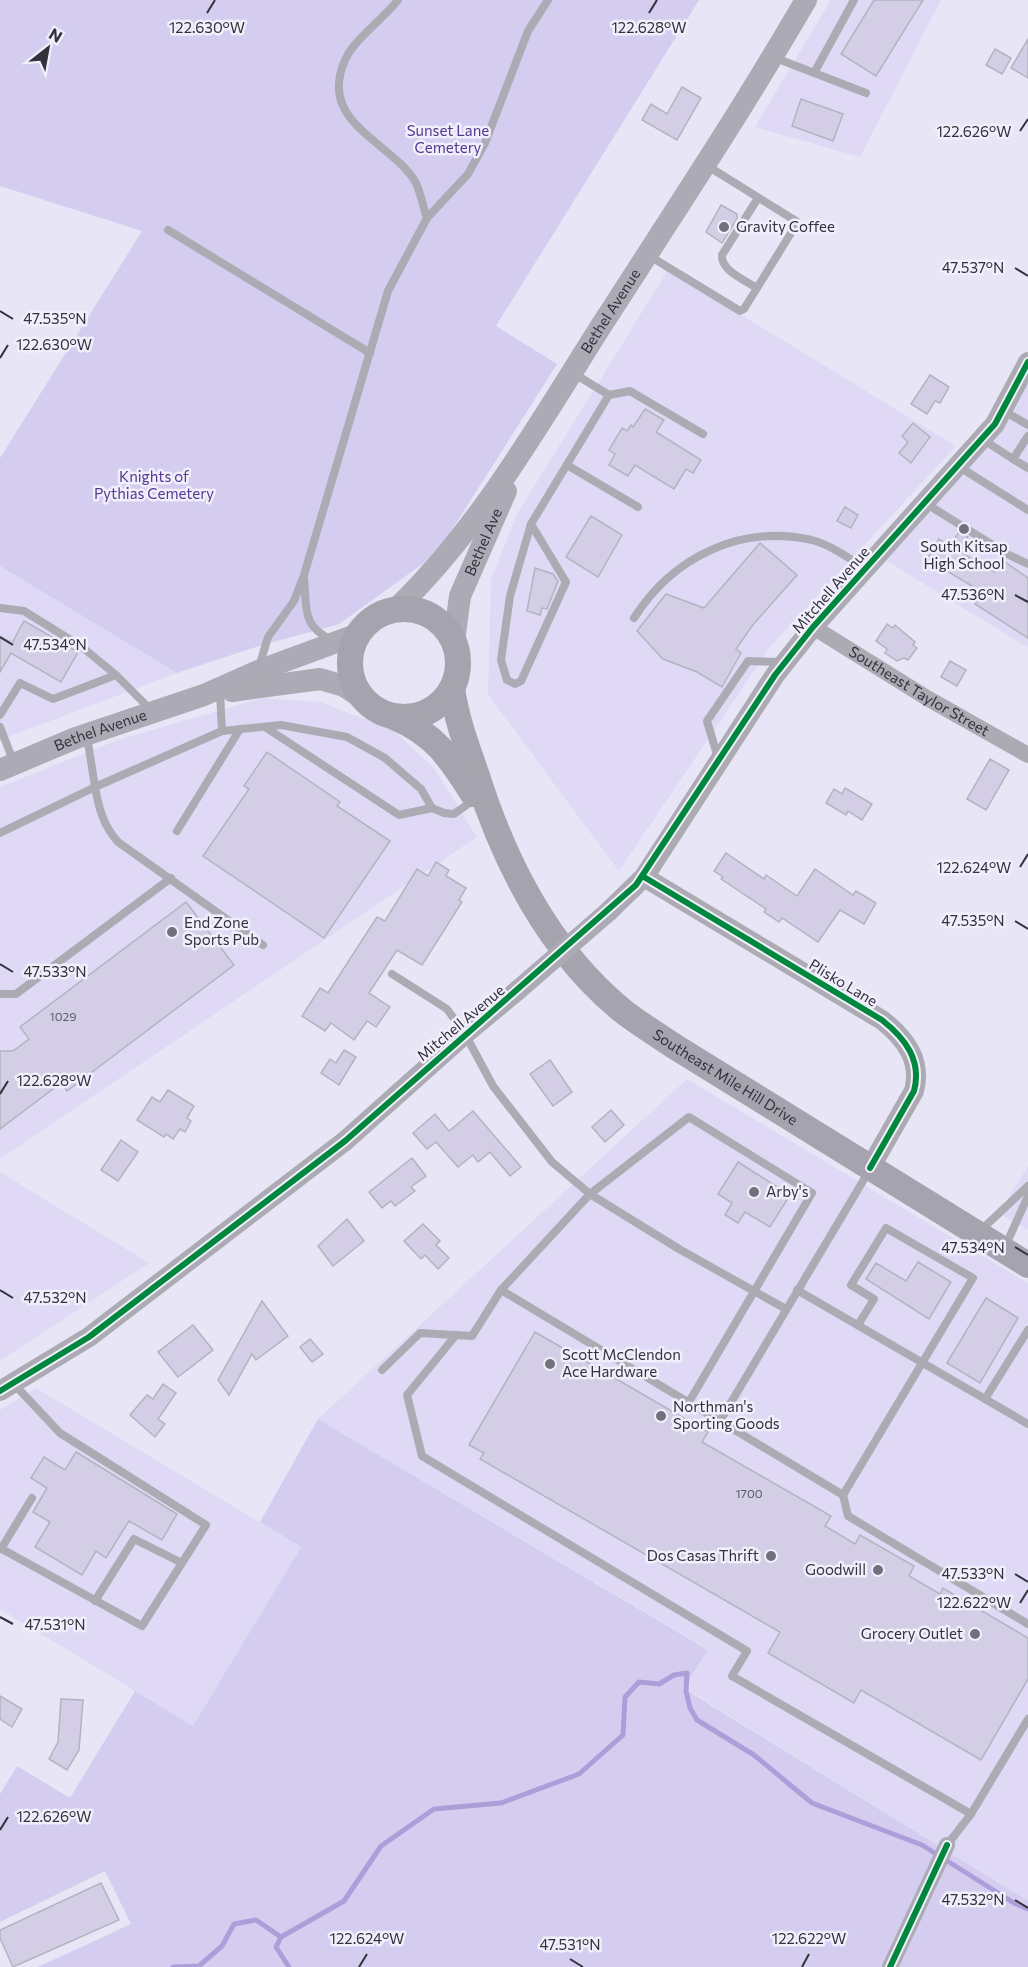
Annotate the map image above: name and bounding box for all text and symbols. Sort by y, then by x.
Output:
north arrow [18,18,78,78]
text: 122.630°W [169,18,245,36]
text: 122.628°W [611,18,687,36]
text: N [46,23,66,46]
park label: Sunset Lane Cemetery [407,121,489,156]
text: 122.626°W [936,122,1012,140]
place label: Gravity Coffee [736,217,835,235]
marker: Gravity Coffee [717,220,731,234]
text: 47.537°N [942,258,1004,276]
street label: Bethel Avenue [576,265,644,356]
text: 47.535°N [23,309,87,327]
text: 122.630°W [16,335,92,353]
park label: Knights of Pythias Cemetery [94,467,214,502]
street label: Bethel Ave [460,505,505,579]
marker: South Kitsap High School [957,522,971,536]
place label: South Kitsap High School [920,537,1008,572]
street label: Mitchell Avenue [788,542,873,636]
text: 47.536°N [941,585,1005,603]
text: 47.534°N [23,635,87,653]
street label: Southeast Taylor Street [846,642,993,739]
street label: Bethel Avenue [51,705,149,754]
text: 122.624°W [937,858,1011,876]
text: 47.535°N [941,911,1005,929]
place label: End Zone Sports Pub [184,913,259,948]
marker: End Zone Sports Pub [165,925,179,939]
street label: Plisko Lane [806,955,881,1010]
text: 47.533°N [23,962,87,980]
street label: Mitchell Avenue [413,980,508,1064]
house number: 1029 [50,1009,76,1023]
street label: Southeast Mile Hill Drive [650,1025,801,1128]
text: 122.628°W [16,1071,92,1089]
place label: Arby's [766,1182,809,1200]
marker: Arby's [747,1185,761,1199]
text: 47.534°N [941,1238,1005,1256]
text: 47.532°N [23,1288,87,1306]
place label: Scott McClendon Ace Hardware [562,1345,681,1380]
marker: Scott McClendon Ace Hardware [543,1357,557,1371]
place label: Northman's Sporting Goods [673,1397,780,1432]
marker: Northman's Sporting Goods [654,1409,668,1423]
house number: 1700 [735,1486,763,1500]
place label: Dos Casas Thrift [647,1546,759,1564]
marker: Dos Casas Thrift [764,1549,778,1563]
place label: Goodwill [805,1560,866,1578]
marker: Goodwill [871,1563,885,1577]
text: 47.533°N [941,1564,1005,1582]
text: 122.622°W [937,1593,1011,1611]
text: 47.531°N [24,1615,86,1633]
place label: Grocery Outlet [861,1624,963,1642]
marker: Grocery Outlet [968,1627,982,1641]
text: 122.626°W [16,1807,92,1825]
text: 47.532°N [941,1890,1005,1908]
text: 122.624°W [330,1929,404,1947]
text: 122.622°W [772,1929,846,1947]
text: 47.531°N [539,1935,601,1953]

